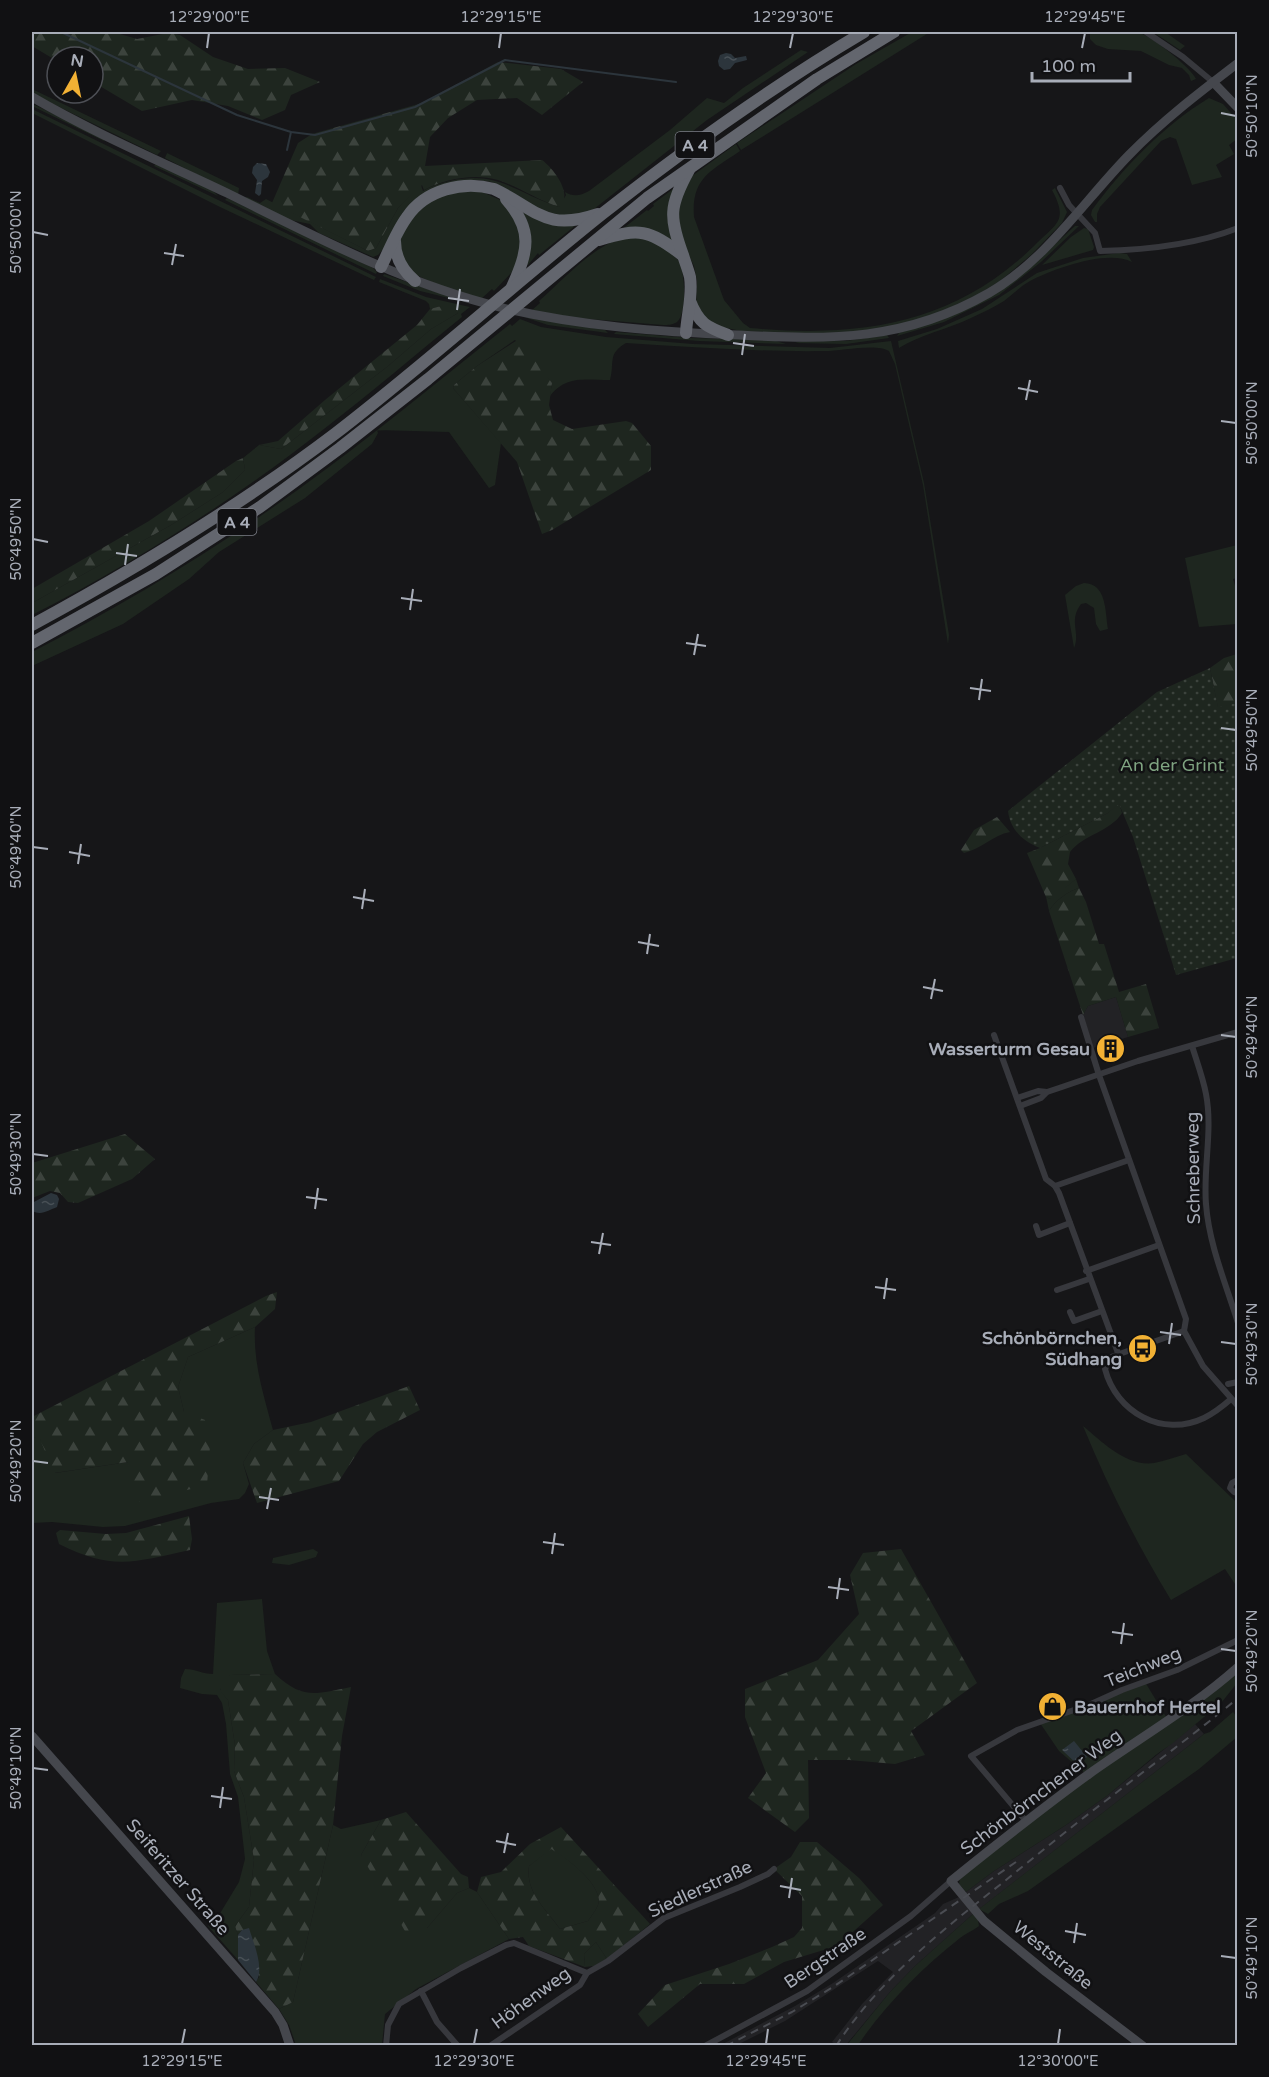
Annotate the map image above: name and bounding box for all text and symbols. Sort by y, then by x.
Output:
text: 12°29'00"E [168,8,250,26]
text: 12°29'15"E [460,8,542,26]
text: 12°29'30"E [752,8,834,26]
text: 12°29'45"E [1044,8,1126,26]
north arrow [45,45,105,105]
scale bar [1032,45,1130,83]
text: N [69,50,85,72]
text: 100 m [1041,55,1096,77]
text: 50°50'10"N [1243,74,1261,158]
road number: A 4 [676,132,714,158]
text: 50°50'00"N [7,190,25,274]
text: 50°50'00"N [1243,381,1261,465]
text: 50°49'50"N [7,497,25,581]
road number: A 4 [218,509,256,535]
text: 50°49'50"N [1243,688,1261,772]
park label: An der Grint [1120,754,1224,776]
text: 50°49'40"N [7,805,25,889]
text: 50°49'40"N [1243,995,1261,1079]
building icon: Wasserturm Gesau [1095,1033,1127,1065]
place label: Wasserturm Gesau [929,1038,1090,1060]
text: 50°49'30"N [7,1112,25,1196]
street label: Schreberweg [1181,1112,1205,1224]
text: 50°49'30"N [1243,1302,1261,1386]
place label: Schönbörnchen, Südhang [982,1327,1122,1370]
bus stop icon: Schönbörnchen, Südhang [1127,1332,1159,1364]
text: 50°49'20"N [7,1419,25,1503]
text: 50°49'20"N [1243,1609,1261,1693]
street label: Teichweg [1102,1642,1184,1692]
shop icon: Bauernhof Hertel [1037,1691,1069,1723]
place label: Bauernhof Hertel [1074,1696,1221,1718]
street label: Schönbörnchener Weg [956,1724,1126,1860]
text: 50°49'10"N [7,1726,25,1810]
street label: Seiferitzer Straße [121,1814,235,1940]
street label: Siedlerstraße [645,1855,755,1923]
street label: Weststraße [1009,1916,1097,1994]
text: 50°49'10"N [1243,1916,1261,2000]
street label: Bergstraße [780,1923,870,1993]
street label: Höhenweg [487,1962,575,2034]
text: 12°29'15"E [141,2052,223,2070]
text: 12°29'30"E [433,2052,515,2070]
text: 12°29'45"E [725,2052,807,2070]
text: 12°30'00"E [1017,2052,1099,2070]

